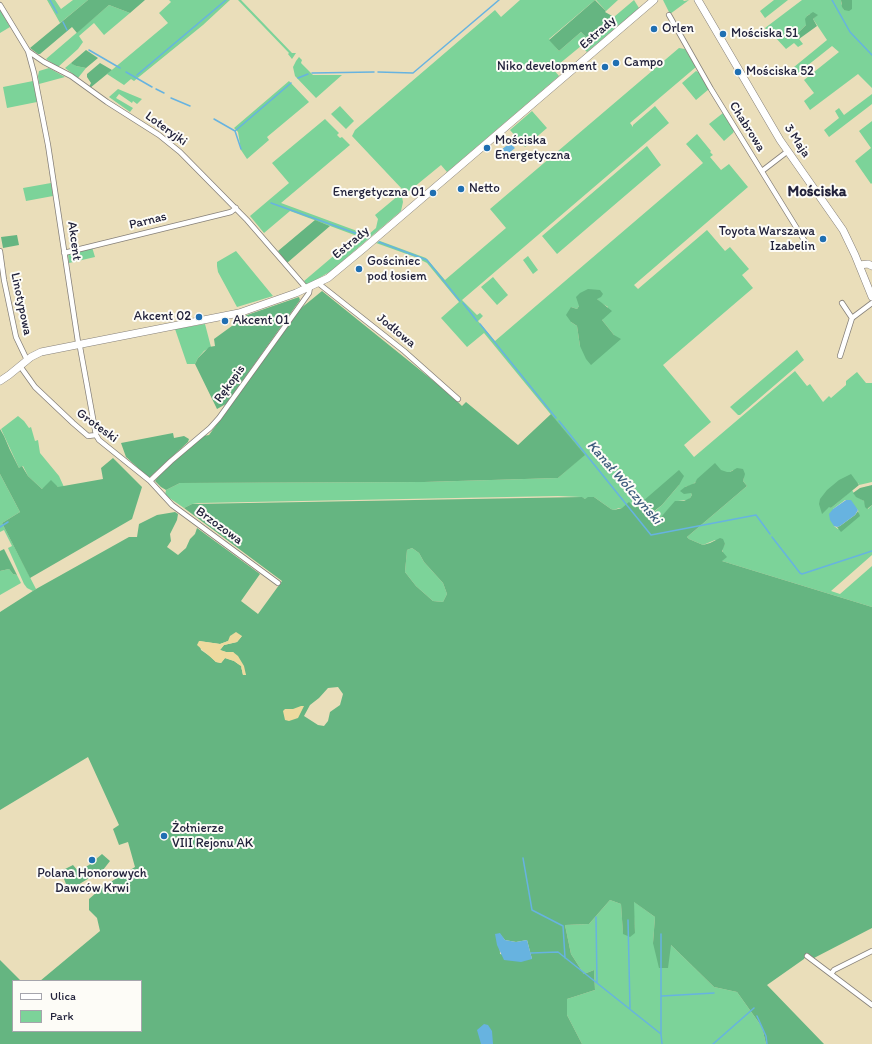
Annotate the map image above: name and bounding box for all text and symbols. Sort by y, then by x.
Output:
street label: Estrady [577,13,619,53]
place label: Orlen [662,21,694,37]
marker: Orlen [649,24,659,34]
place label: Mościska 51 [731,26,798,42]
marker: Mościska 51 [718,29,728,39]
place label: Campo [624,55,663,71]
marker: Campo [611,58,621,68]
place label: Niko development [497,59,597,75]
marker: Niko development [600,62,610,72]
place label: Mościska 52 [746,64,814,80]
marker: Mościska 52 [733,67,743,77]
street label: Chabrowa [725,99,769,155]
street label: Loteryjki [142,108,190,150]
street label: 3 Maja [780,121,814,161]
place label: Mościska Energetyczna [495,133,570,164]
marker: Mościska Energetyczna [482,143,492,153]
place label: Netto [469,181,500,197]
district label: Mościska [787,183,847,201]
marker: Netto [456,184,466,194]
place label: Energetyczna 01 [333,185,425,201]
marker: Energetyczna 01 [428,188,438,198]
street label: Parnas [128,209,168,233]
street label: Akcent [64,220,84,262]
street label: Estrady [330,223,372,263]
place label: Toyota Warszawa Izabelin [719,224,815,255]
marker: Toyota Warszawa Izabelin [818,234,828,244]
place label: Gościniec pod łosiem [367,254,427,285]
marker: Gościniec pod łosiem [354,264,364,274]
street label: Linotypowa [7,271,35,337]
place label: Akcent 02 [134,309,191,325]
street label: Jodłowa [373,311,419,351]
marker: Akcent 02 [194,312,204,322]
place label: Akcent 01 [233,313,289,329]
marker: Akcent 01 [220,316,230,326]
street label: Rękopis [211,362,249,406]
street label: Groteski [73,406,121,446]
water label: Kanał Wólczyński [583,438,665,528]
street label: Brzozowa [192,504,246,548]
place label: Żołnierze VIII Rejonu AK [172,821,253,852]
marker: Żołnierze VIII Rejonu AK [159,831,169,841]
marker: Polana Honorowych Dawców Krwi [87,855,97,865]
place label: Polana Honorowych Dawców Krwi [37,866,147,897]
legend [12,980,142,1032]
text: Ulica [50,989,76,1003]
text: Park [50,1009,74,1023]

